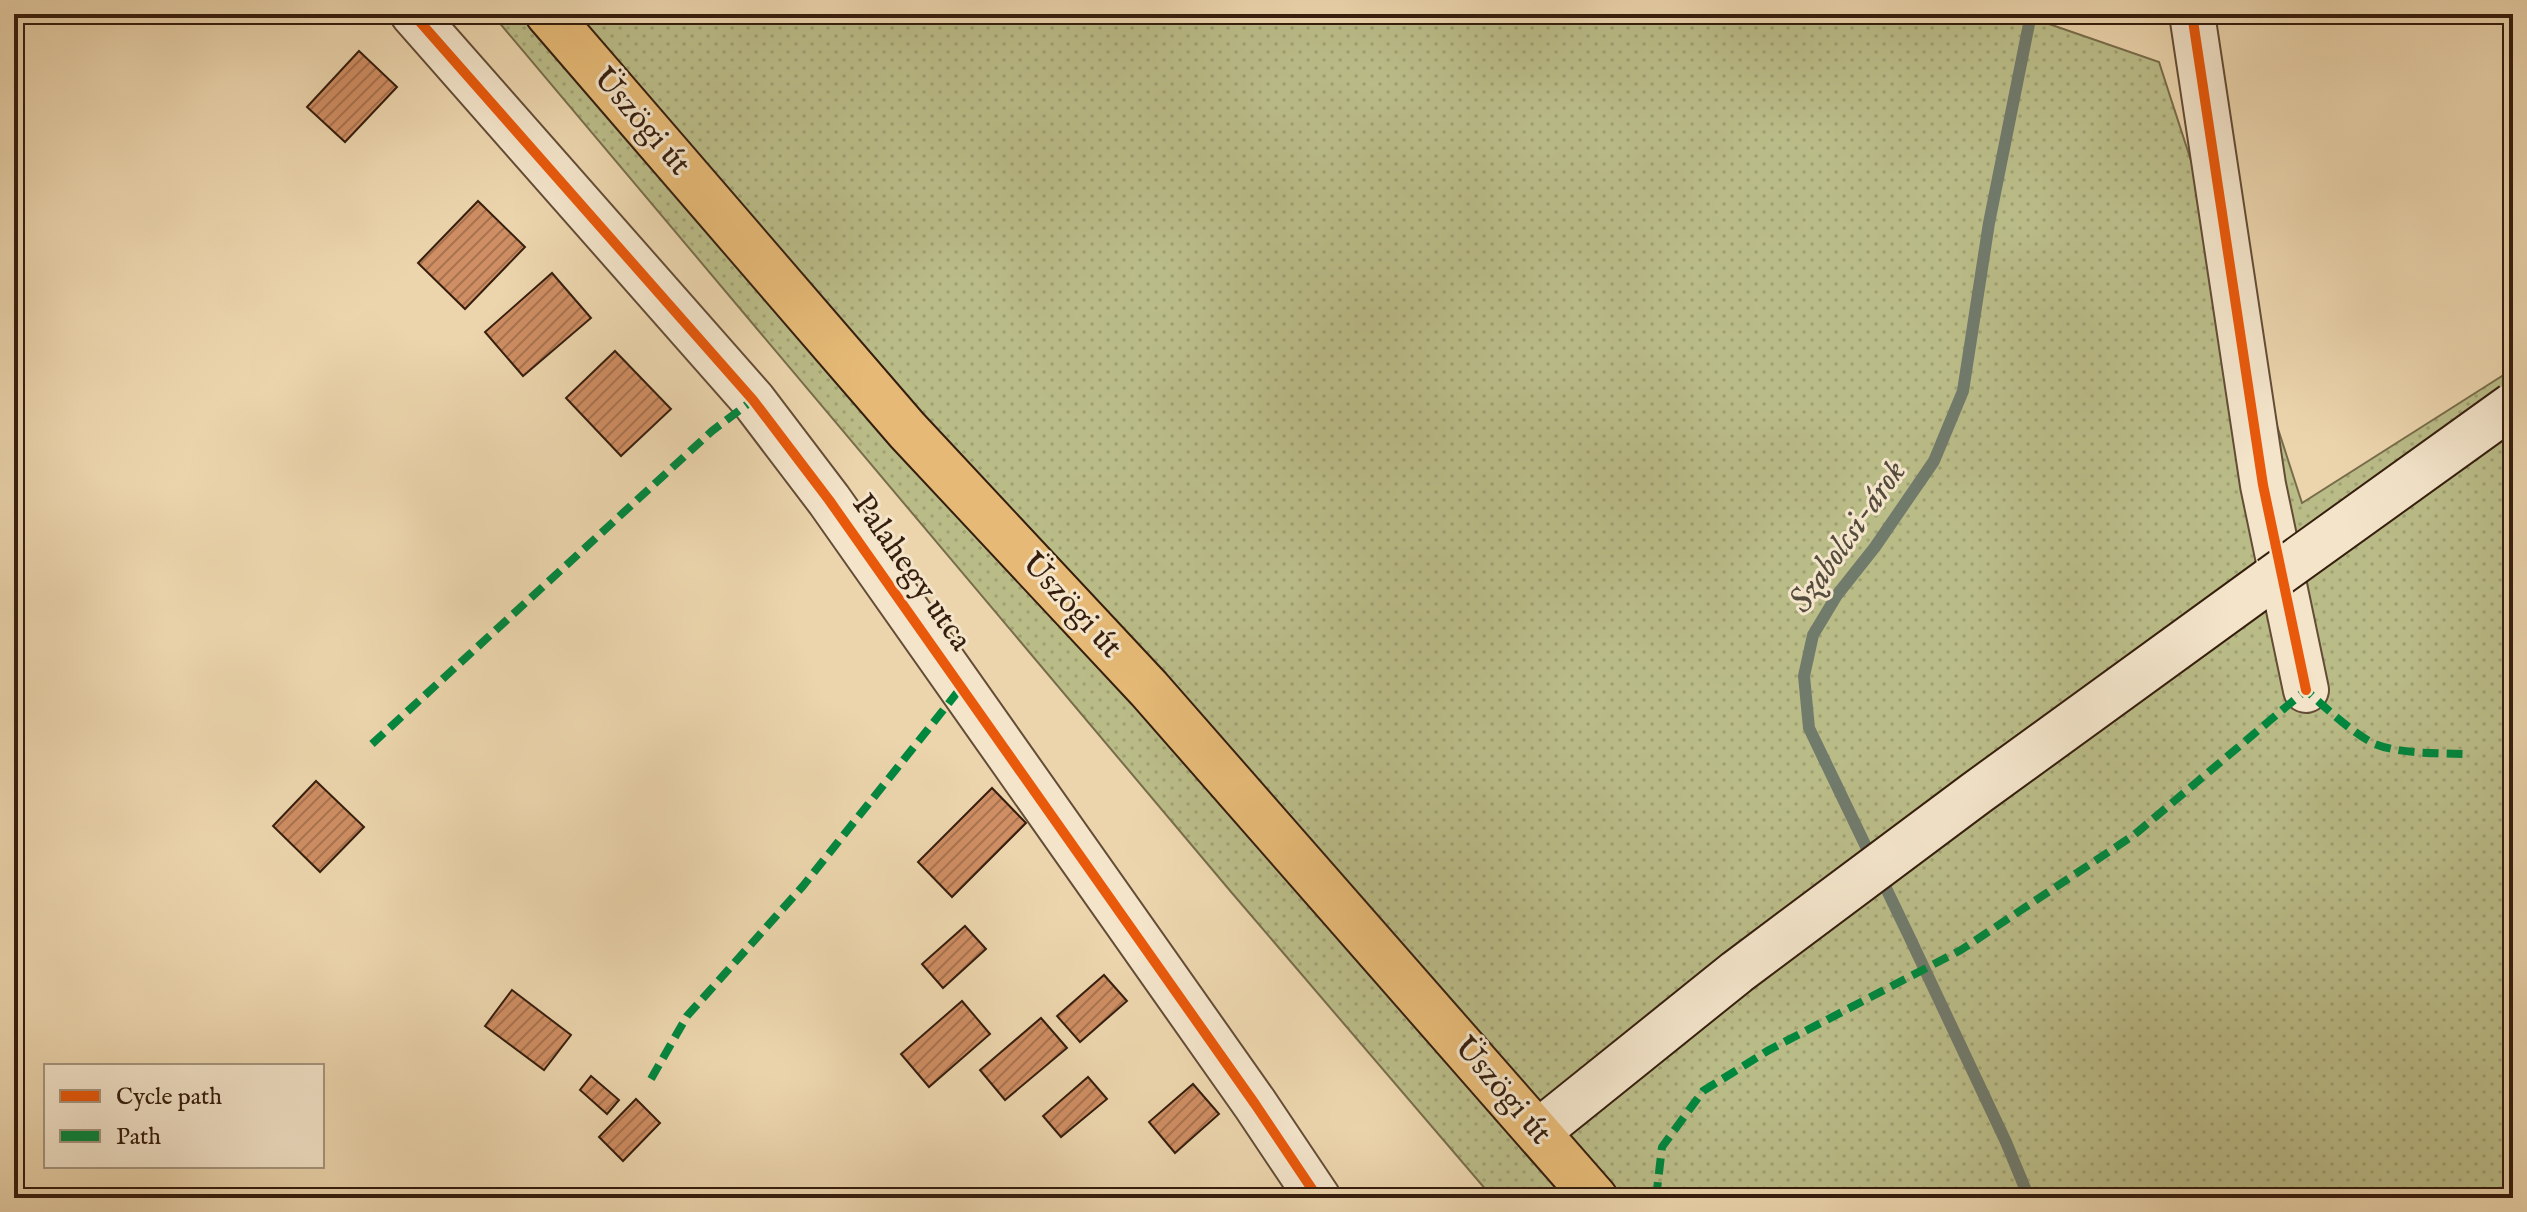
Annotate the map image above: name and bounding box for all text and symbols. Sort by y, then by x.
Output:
street label: Üszögi út [583,59,699,185]
water label: Szabolcsi-árok [1780,452,1916,622]
street label: Palahegy utca [842,486,980,660]
street label: Üszögi út [1012,544,1130,668]
street label: Üszögi út [1444,1028,1560,1154]
legend [44,1064,324,1168]
text: Cycle path [116,1082,222,1113]
text: Path [116,1122,161,1153]

